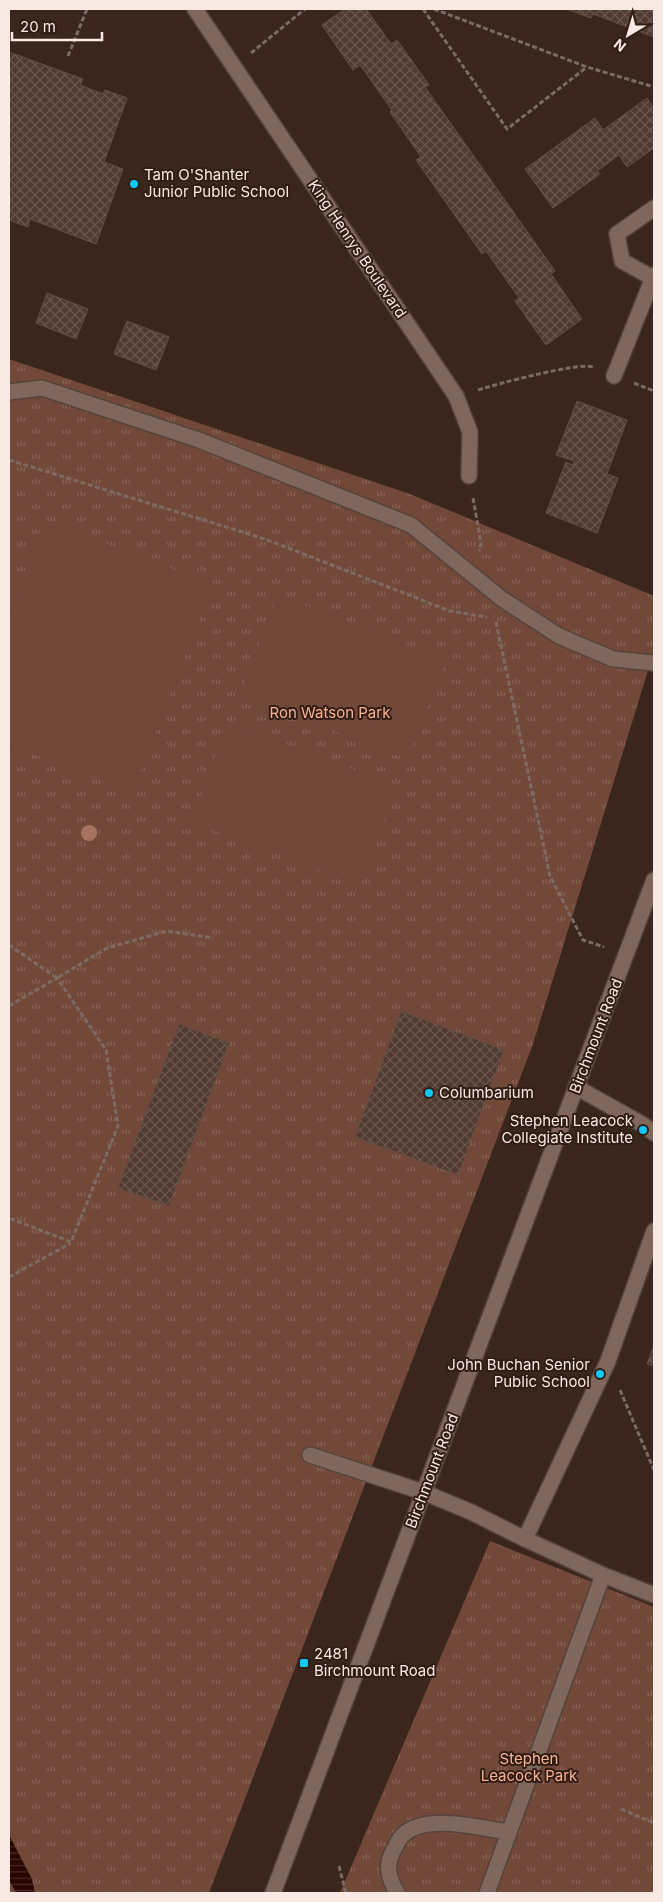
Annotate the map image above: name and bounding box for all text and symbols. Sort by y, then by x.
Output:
scale bar [12,10,102,42]
north arrow [603,10,653,60]
text: 20 m [20,17,56,36]
text: N [610,36,629,56]
place label: Tam O'Shanter Junior Public School [144,165,289,201]
street label: King Henrys Boulevard [304,176,411,321]
marker: Tam O'Shanter Junior Public School [128,178,140,190]
park label: Ron Watson Park [270,703,391,722]
street label: Birchmount Road [565,976,626,1096]
place label: Columbarium [439,1083,534,1102]
marker: Columbarium [423,1087,435,1099]
place label: Stephen Leacock Collegiate Institute [501,1111,634,1147]
marker: Stephen Leacock Collegiate Institute [637,1124,649,1136]
place label: John Buchan Senior Public School [447,1355,590,1391]
marker: John Buchan Senior Public School [594,1368,606,1380]
street label: Birchmount Road [401,1411,462,1531]
place label: 2481 Birchmount Road [314,1644,435,1680]
marker: 2481 Birchmount Road [298,1657,310,1669]
park label: Stephen Leacock Park [481,1749,578,1785]

